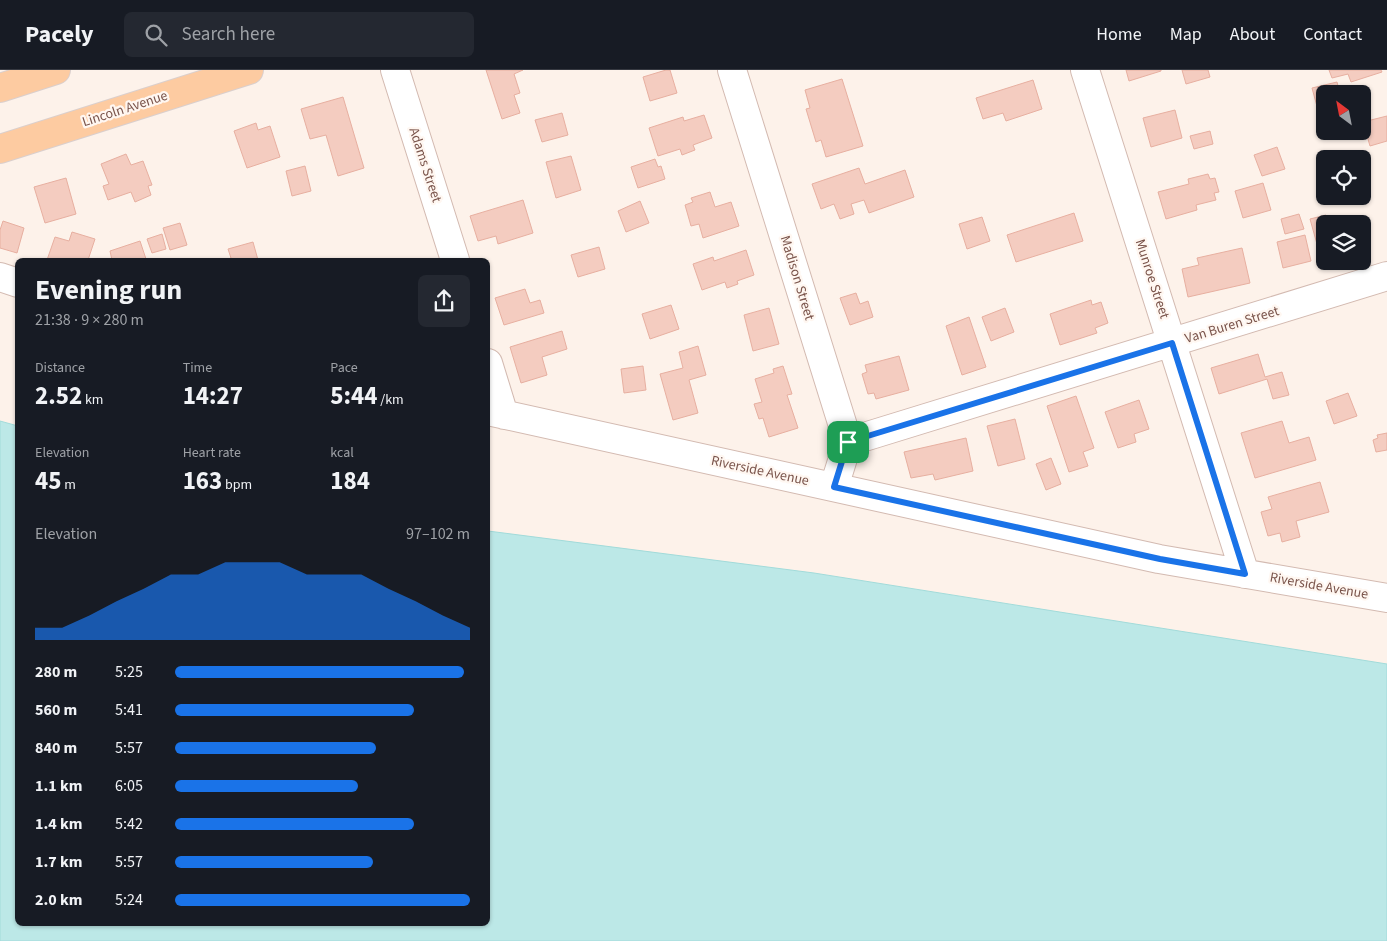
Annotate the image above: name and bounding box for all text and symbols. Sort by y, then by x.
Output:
search box [124,12,474,57]
text: Pacely [25,17,94,52]
icon: search [142,21,170,49]
text: Search here [182,21,275,48]
text: Home [1096,22,1142,47]
text: Map [1170,22,1202,47]
text: About [1230,22,1275,47]
text: Contact [1303,22,1362,47]
north arrow [1316,85,1371,140]
map controls [1316,85,1371,270]
street label: Lincoln Avenue [80,86,170,132]
street label: Adams Street [403,125,447,205]
button: locate [1316,150,1371,205]
button: layers [1316,215,1371,270]
street label: Madison Street [775,233,819,323]
street label: Munroe Street [1130,237,1174,322]
text: Evening run [35,270,182,310]
button: share [418,275,470,327]
street label: Van Buren Street [1182,301,1282,349]
text: 21:38 · 9 × 280 m [35,309,144,331]
text: Distance [35,358,85,378]
text: Time [183,358,212,378]
text: Pace [330,358,358,378]
text: 2.52 [35,378,82,414]
text: 14:27 [183,378,243,414]
text: 5:44 [330,378,377,414]
text: km [82,390,103,410]
text: /km [377,390,404,410]
pin [827,421,869,463]
icon: arrive [834,428,862,456]
text: Elevation [35,443,90,463]
text: Heart rate [183,443,241,463]
text: kcal [330,443,354,463]
street label: Riverside Avenue [709,451,811,491]
text: 45 [35,463,61,499]
text: 163 [183,463,222,499]
text: 184 [330,463,370,499]
text: m [61,475,76,495]
text: bpm [222,475,252,495]
text: Elevation [35,523,97,545]
text: 97–102 m [406,523,470,545]
street label: Riverside Avenue [1268,568,1370,605]
text: 280 m [35,661,77,683]
text: 5:25 [115,661,143,683]
text: 560 m [35,699,77,721]
text: 5:41 [115,699,143,721]
text: 840 m [35,737,77,759]
text: 5:57 [115,737,143,759]
text: 1.1 km [35,775,82,797]
text: 6:05 [115,775,143,797]
text: 1.4 km [35,813,82,835]
text: 5:42 [115,813,143,835]
text: 1.7 km [35,851,82,873]
text: 5:57 [115,851,143,873]
text: 2.0 km [35,889,82,911]
text: 5:24 [115,889,143,911]

